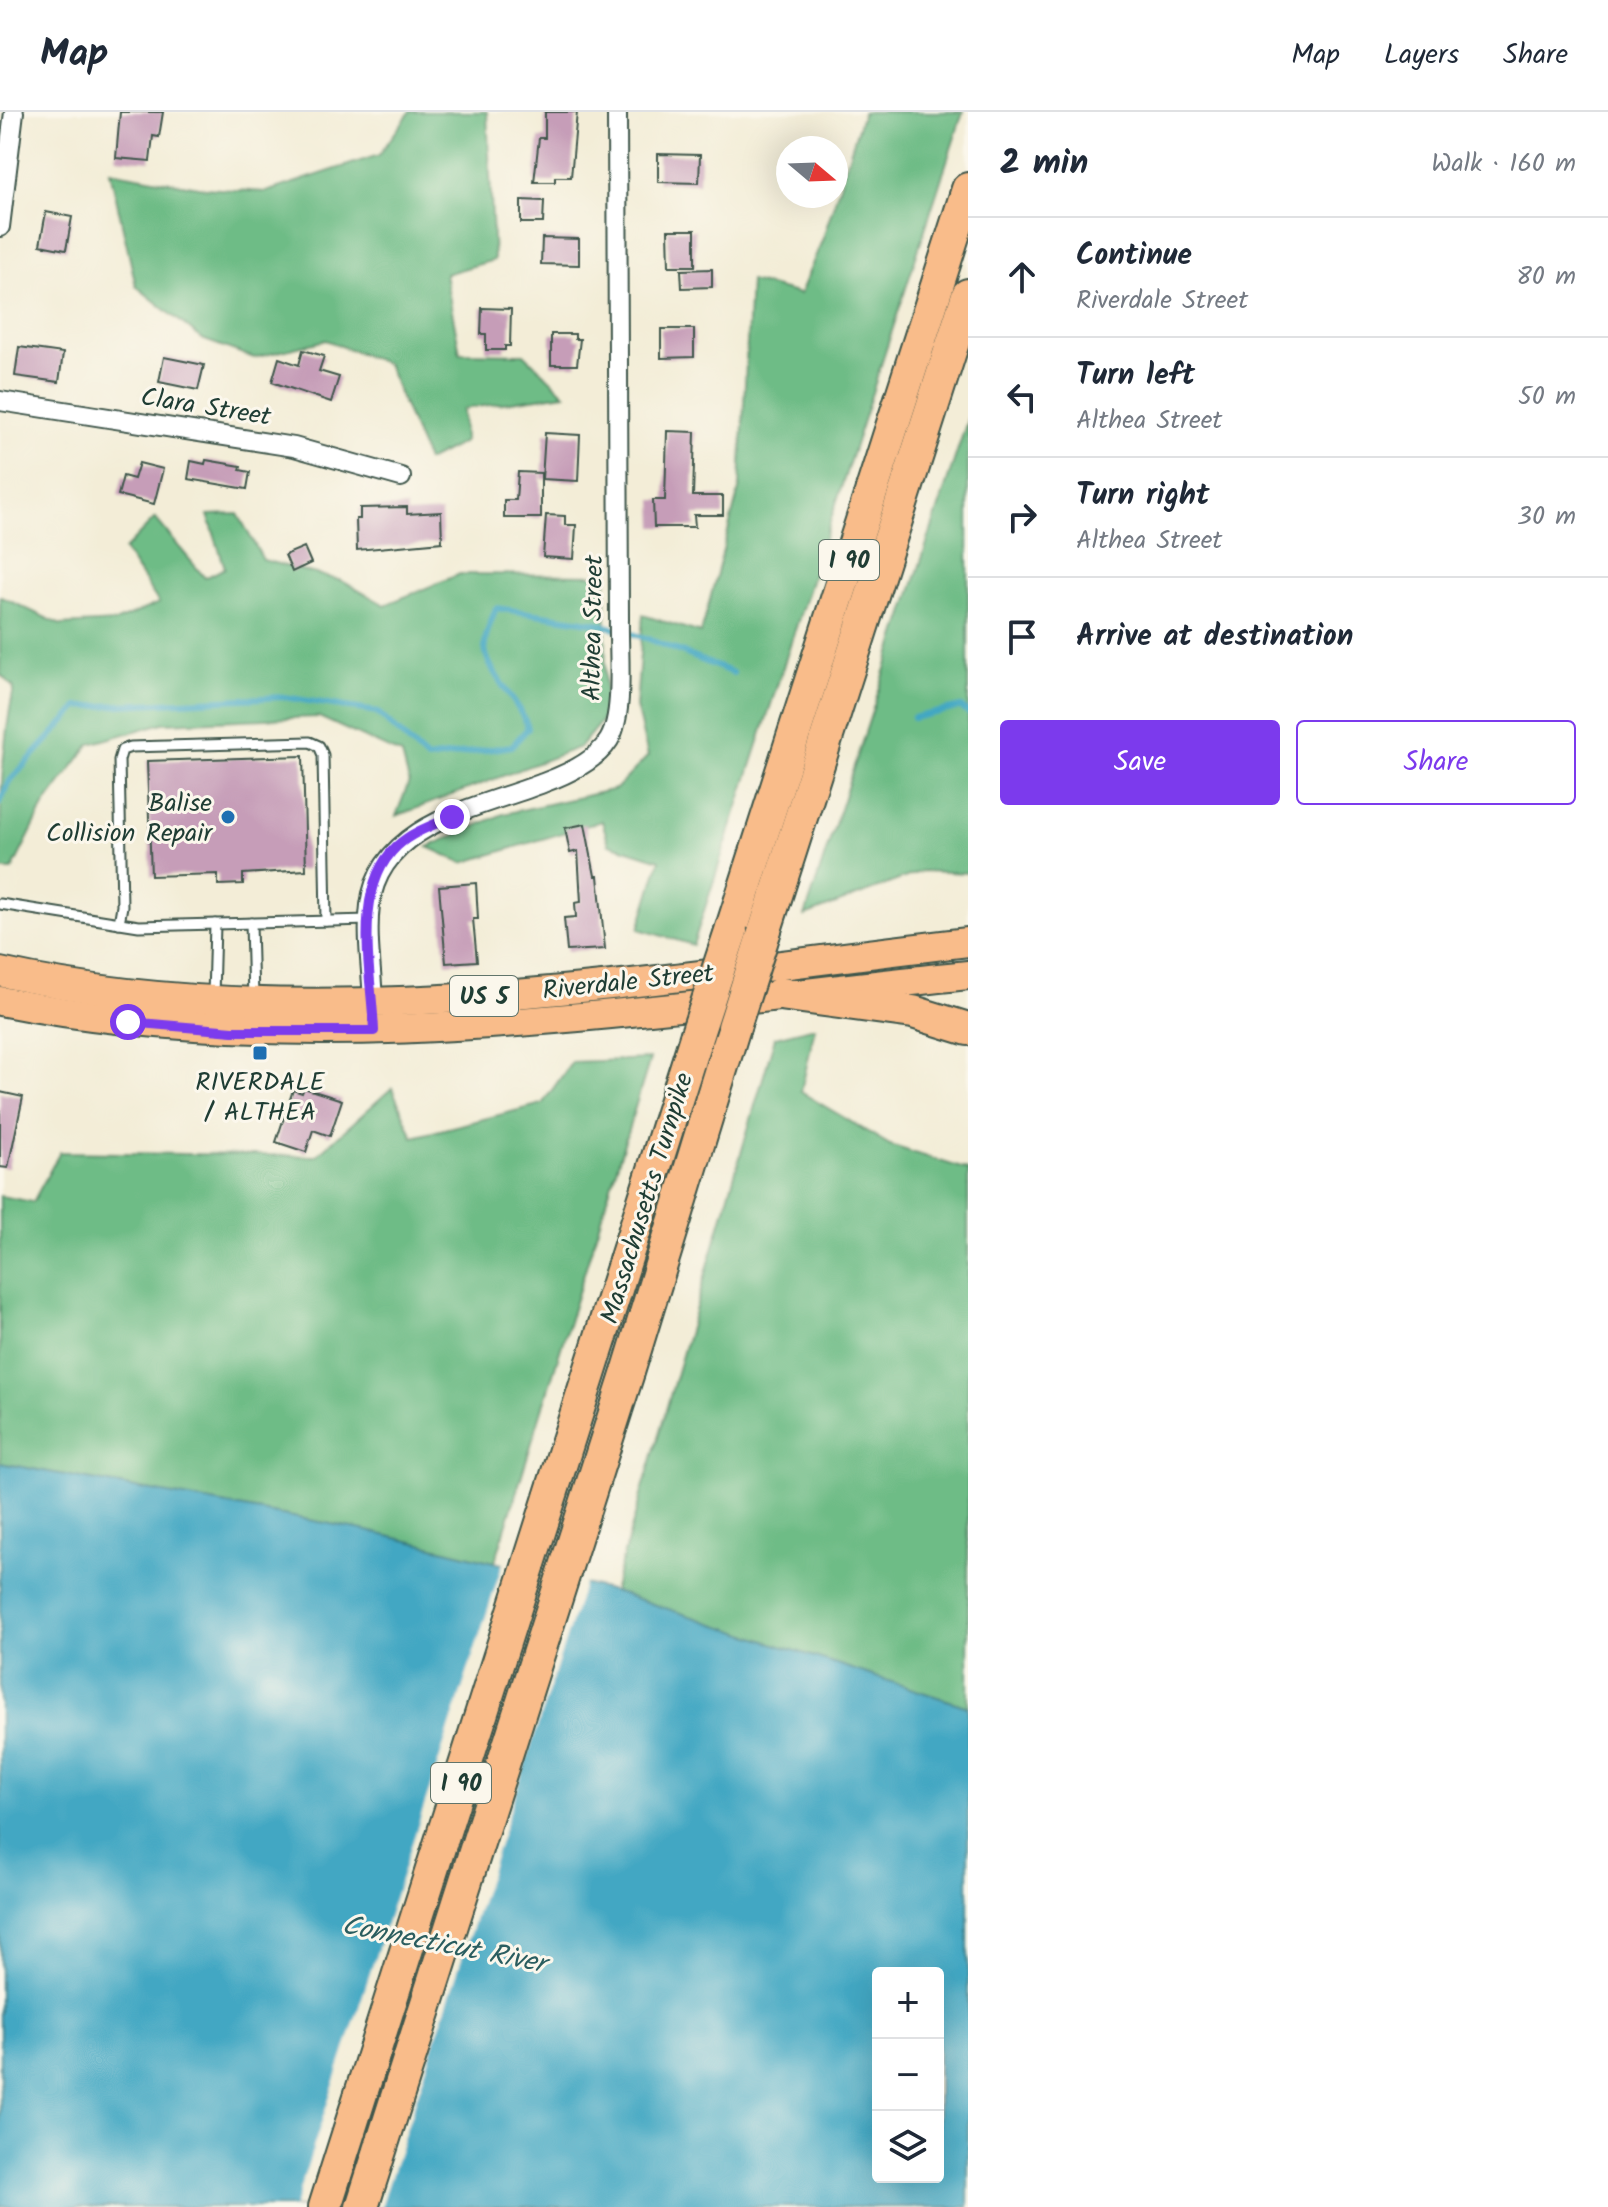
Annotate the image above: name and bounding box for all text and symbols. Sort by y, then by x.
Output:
text: Map [40,25,109,85]
text: Map [1291,33,1340,78]
text: Layers [1384,33,1459,78]
text: Share [1503,33,1568,78]
north arrow [776,136,848,208]
text: 2 min [1000,137,1088,191]
text: Walk · 160 m [1431,143,1576,185]
text: Continue [1076,232,1192,280]
icon: ahead [1000,255,1044,299]
text: 80 m [1516,256,1576,298]
text: Riverdale Street [1076,280,1248,322]
text: Turn left [1076,352,1195,400]
icon: left [1000,375,1044,419]
text: 50 m [1518,376,1576,418]
street label: Clara Street [138,377,275,439]
text: Althea Street [1076,400,1222,442]
text: Turn right [1076,472,1209,520]
icon: right [1000,495,1044,539]
text: 30 m [1517,496,1576,538]
text: Althea Street [1076,520,1222,562]
road number: I 90 [819,540,879,580]
street label: Althea Street [572,554,616,702]
text: Arrive at destination [1076,613,1353,661]
icon: arrive [1000,615,1044,659]
button: Save [1000,720,1280,805]
button: Share [1296,720,1576,805]
place label: Balise Collision Repair [46,783,213,855]
route end [434,799,470,835]
marker: Balise Collision Repair [219,808,237,826]
street label: Riverdale Street [540,953,717,1013]
road number: US 5 [450,976,518,1016]
route start [110,1004,146,1040]
marker: RIVERDALE / ALTHEA [251,1044,269,1062]
place label: RIVERDALE / ALTHEA [195,1062,326,1134]
street label: Massachusetts Turnpike [590,1067,706,1329]
road number: I 90 [431,1763,491,1803]
water label: Connecticut River [338,1904,555,1988]
map controls [872,1967,944,2183]
button: + [872,1967,944,2039]
button: − [872,2039,944,2111]
button: layers [872,2111,944,2183]

